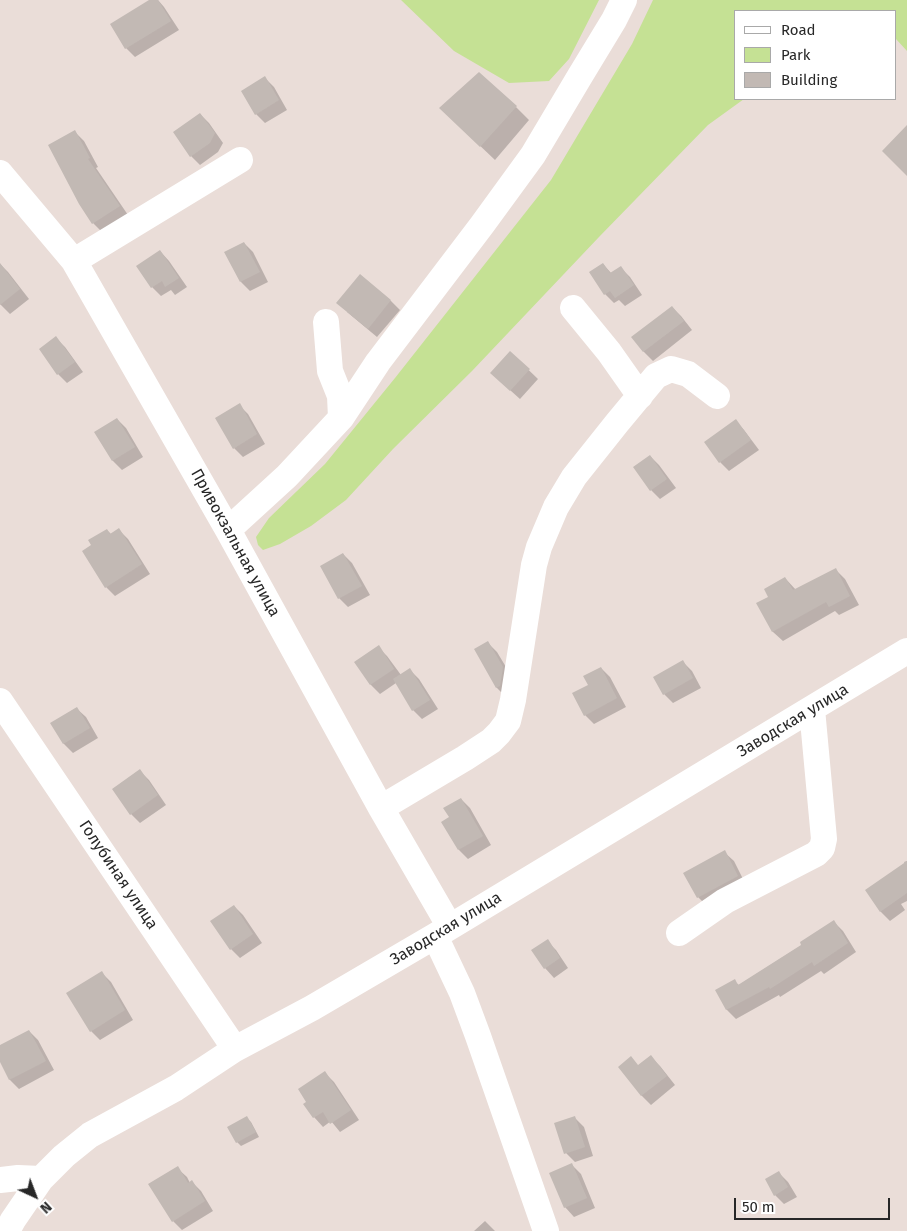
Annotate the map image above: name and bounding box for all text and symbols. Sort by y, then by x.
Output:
legend [734,10,897,100]
text: Road [781,21,816,39]
text: Park [781,46,811,64]
text: Building [781,71,837,89]
street label: Привокзальная улица [186,466,284,620]
street label: Заводская улица [734,680,852,762]
street label: Голубиная улица [74,817,162,933]
street label: Заводская улица [387,888,505,970]
north arrow [10,1171,60,1221]
scale bar [737,1188,893,1220]
text: N [36,1198,55,1217]
text: 50 m [742,1198,775,1216]

